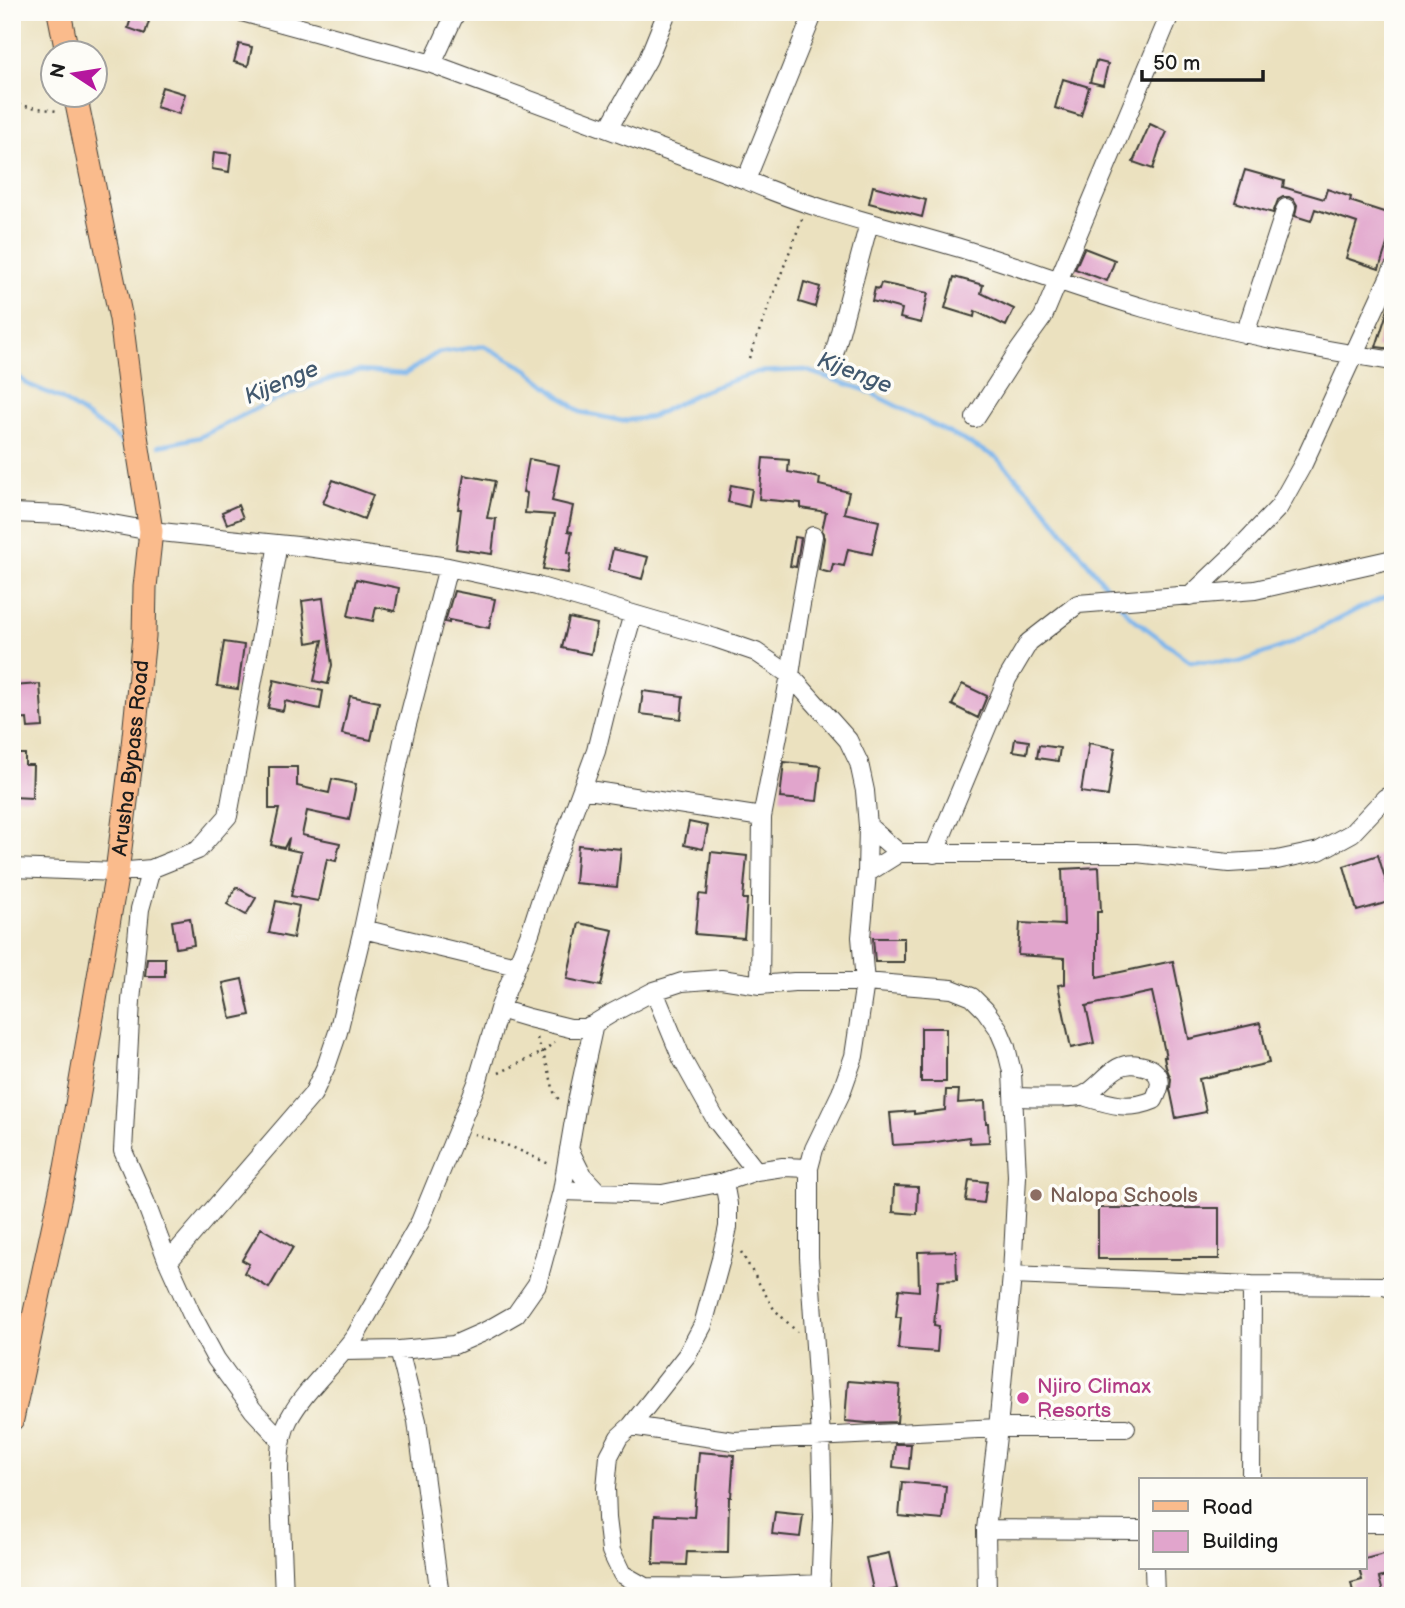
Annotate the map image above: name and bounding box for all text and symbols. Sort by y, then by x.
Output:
north arrow [38,38,108,108]
scale bar [1142,38,1263,82]
text: 50 m [1153,51,1200,76]
text: N [46,61,72,80]
water label: Kijenge [813,346,896,400]
water label: Kijenge [240,355,323,411]
street label: Arusha Bypass Road [107,659,155,857]
place label: Nalopa Schools [1050,1183,1198,1208]
marker: Nalopa Schools [1028,1187,1044,1203]
place label: Njiro Climax Resorts [1037,1374,1151,1423]
marker: Njiro Climax Resorts [1015,1390,1031,1406]
legend [1139,1478,1366,1570]
text: Road [1202,1495,1253,1520]
text: Building [1202,1529,1278,1554]

